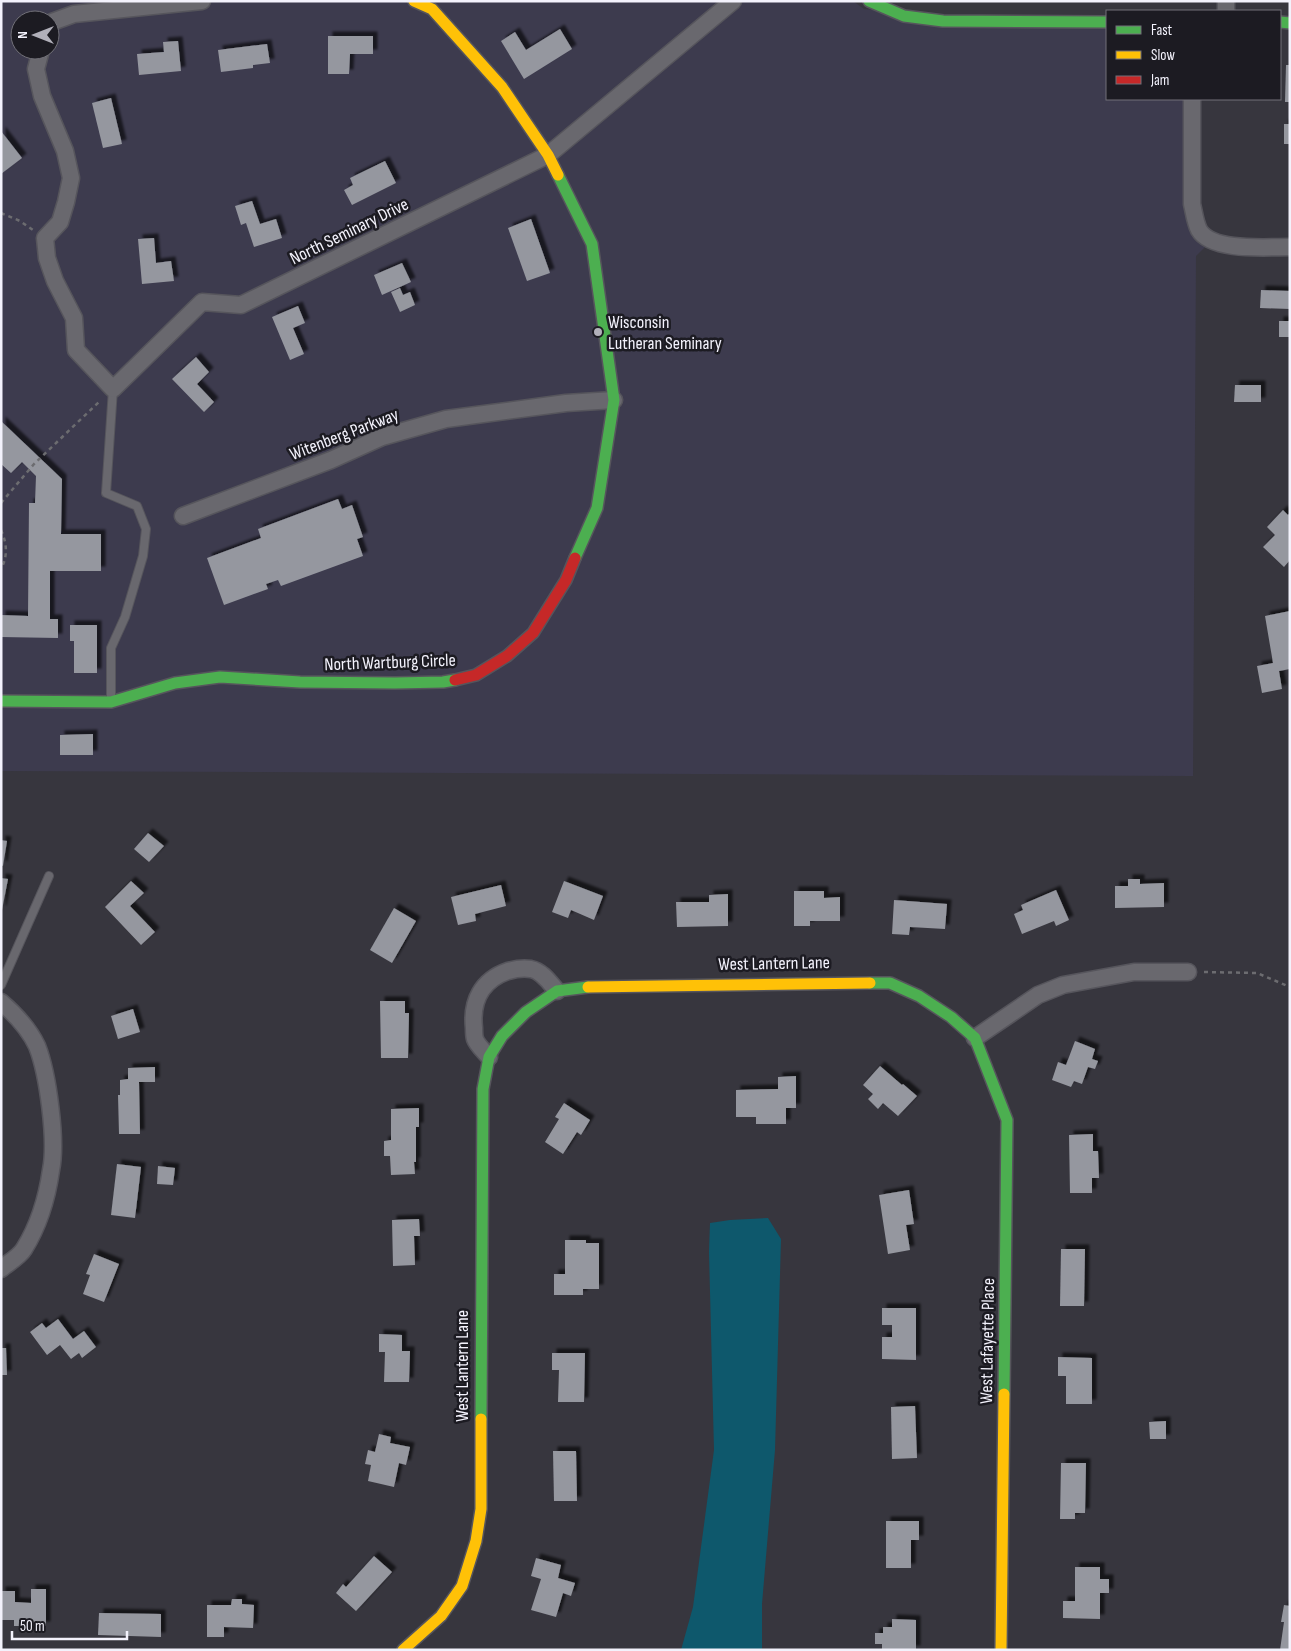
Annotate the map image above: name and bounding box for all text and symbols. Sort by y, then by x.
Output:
north arrow [10,10,60,60]
legend [1106,10,1281,100]
text: Fast [1151,21,1173,40]
text: N [14,31,31,39]
text: Slow [1151,46,1175,65]
text: Jam [1150,71,1169,90]
street label: North Seminary Drive [287,194,412,269]
place label: Wisconsin Lutheran Seminary [608,312,722,354]
marker: Wisconsin Lutheran Seminary [592,326,604,338]
street label: Witenberg Parkway [287,404,402,465]
street label: North Wartburg Circle [324,650,456,675]
street label: West Lantern Lane [718,952,830,975]
street label: West Lafayette Place [976,1278,999,1404]
street label: West Lantern Lane [452,1310,473,1422]
scale bar [12,1608,128,1640]
text: 50 m [20,1617,45,1636]

